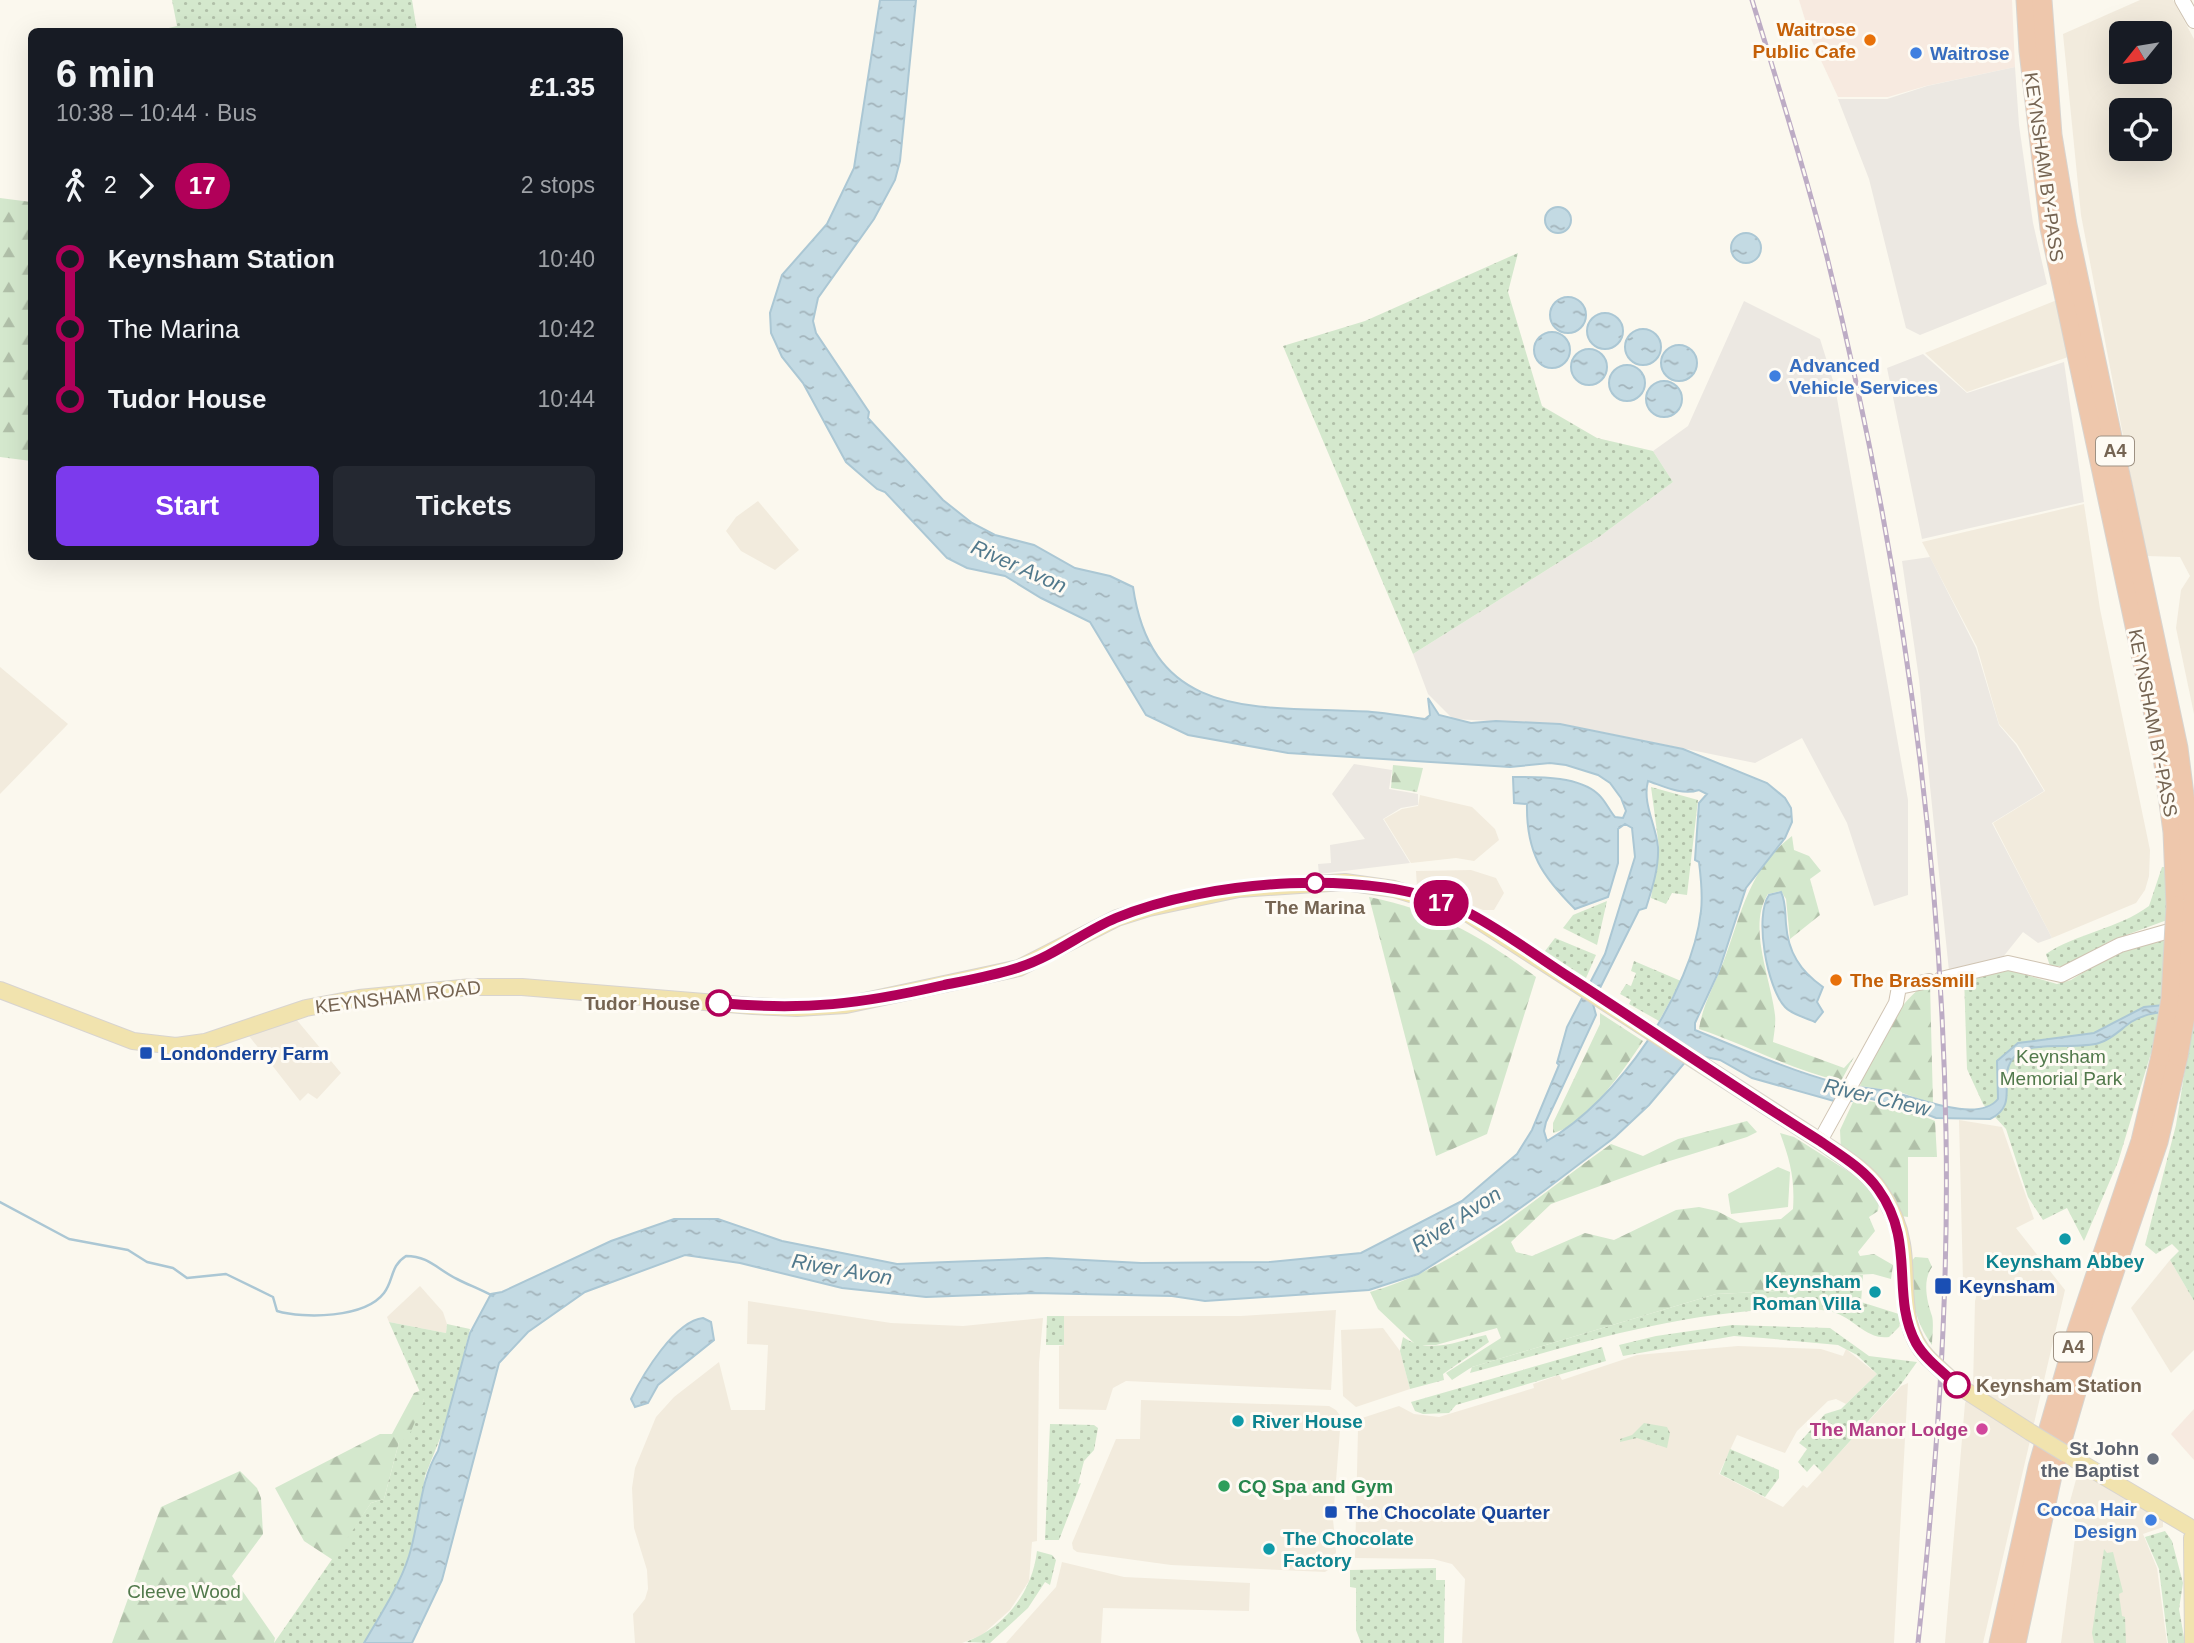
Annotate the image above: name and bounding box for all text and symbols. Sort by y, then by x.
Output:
place label: Waitrose Public Cafe [1753,19,1856,62]
north arrow [2109,21,2172,84]
map controls [2109,21,2172,161]
marker: Waitrose Public Cafe [1862,32,1878,48]
place label: Waitrose [1930,43,2010,64]
marker: Waitrose [1908,45,1924,61]
text: 6 min [56,53,155,95]
street label: KEYNSHAM BY-PASS [2020,71,2068,263]
text: £1.35 [530,72,595,102]
button: locate [2109,98,2172,161]
text: 10:38 – 10:44 · Bus [56,100,257,126]
icon: walk [56,167,94,205]
icon: forward [127,167,165,205]
text: 2 [104,172,117,198]
text: 17 [189,172,216,199]
text: 2 stops [521,172,595,198]
text: Keynsham Station [108,244,335,274]
text: 10:40 [537,246,595,272]
text: The Marina [108,314,240,344]
text: 10:42 [537,316,595,342]
place label: Advanced Vehicle Services [1789,355,1938,398]
marker: Advanced Vehicle Services [1767,368,1783,384]
text: Tudor House [108,384,266,414]
text: 10:44 [537,386,595,412]
road number: A4 [2096,436,2134,466]
button: Start [56,466,319,546]
button: Tickets [333,466,595,546]
water label: River Avon [968,535,1070,597]
street label: KEYNSHAM BY-PASS [2124,627,2182,819]
marker: The Marina [1305,873,1325,893]
line badge: 17 [1410,880,1472,926]
text: 17 [1428,889,1454,916]
place label: The Marina [1265,897,1366,918]
place label: The Brassmill [1850,970,1975,991]
marker: The Brassmill [1828,972,1844,988]
street label: KEYNSHAM ROAD [314,976,482,1018]
marker: Tudor House [706,990,732,1016]
place label: Tudor House [584,993,700,1014]
place label: Londonderry Farm [160,1043,329,1064]
marker: Londonderry Farm [138,1045,154,1061]
park label: Keynsham Memorial Park [2000,1046,2123,1089]
water label: River Chew [1822,1074,1934,1121]
water label: River Avon [1407,1182,1505,1256]
marker: Keynsham Abbey [2057,1231,2073,1247]
water label: River Avon [790,1249,894,1289]
place label: Keynsham Abbey [1986,1251,2145,1272]
place label: Keynsham Roman Villa [1753,1271,1861,1314]
marker: Keynsham [1933,1276,1953,1296]
place label: Keynsham [1959,1276,2055,1297]
marker: Keynsham Roman Villa [1867,1284,1883,1300]
road number: A4 [2054,1332,2092,1362]
marker: Keynsham Station [1944,1372,1970,1398]
place label: Keynsham Station [1976,1375,2142,1396]
place label: River House [1252,1411,1363,1432]
marker: River House [1230,1413,1246,1429]
place label: The Manor Lodge [1810,1419,1968,1440]
marker: The Manor Lodge [1974,1421,1990,1437]
place label: St John the Baptist [2041,1438,2140,1481]
marker: St John the Baptist [2145,1451,2161,1467]
place label: CQ Spa and Gym [1238,1476,1393,1497]
marker: CQ Spa and Gym [1216,1478,1232,1494]
place label: Cocoa Hair Design [2037,1499,2138,1542]
place label: The Chocolate Quarter [1345,1502,1550,1523]
marker: The Chocolate Quarter [1323,1504,1339,1520]
marker: Cocoa Hair Design [2143,1512,2159,1528]
place label: The Chocolate Factory [1283,1528,1414,1571]
marker: The Chocolate Factory [1261,1541,1277,1557]
park label: Cleeve Wood [127,1581,241,1602]

